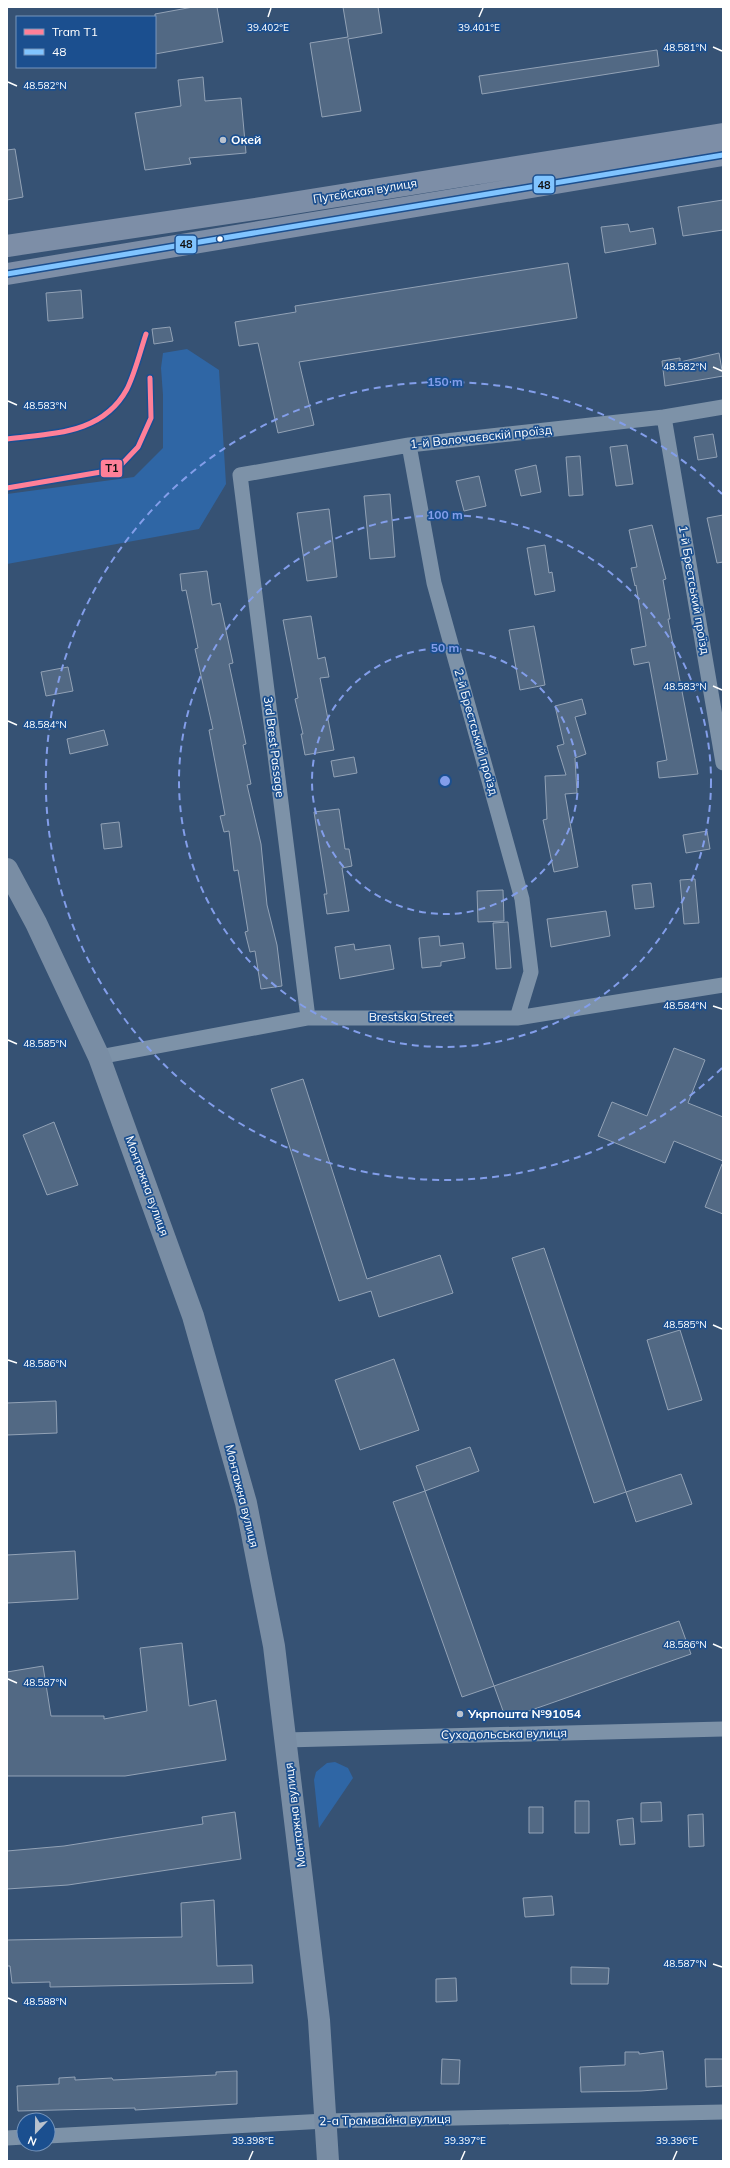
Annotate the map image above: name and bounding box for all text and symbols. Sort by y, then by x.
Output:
legend [16,16,156,68]
text: 39.402°E [247,21,289,34]
text: 39.401°E [458,21,500,34]
text: Tram T1 [52,24,98,39]
text: 48.581°N [663,41,707,54]
text: 48 [52,44,66,59]
text: 48.582°N [23,79,67,92]
place label: Окей [231,132,261,147]
marker: Окей [218,135,228,145]
street label: Путєйская вулиця [312,175,418,206]
line badge: 48 [533,175,555,194]
text: 48 [537,178,551,192]
unlabelled marker [215,234,225,244]
line badge: 48 [175,235,197,254]
text: 48 [179,237,193,251]
text: 48.582°N [663,360,707,373]
text: 150 m [427,374,463,389]
text: 48.583°N [23,399,67,412]
street label: 1-й Волочаєвскій проїзд [409,422,553,451]
line badge: T1 [100,459,123,478]
text: T1 [105,461,119,475]
text: 100 m [427,507,463,522]
street label: 1-й Брестський проїзд [676,524,713,656]
text: 50 m [431,640,459,655]
street label: 2-й Брестський проїзд [451,667,502,797]
text: 48.583°N [663,680,707,693]
street label: 3rd Brest Passage [261,696,288,798]
text: 48.584°N [23,718,67,731]
centre of rings [438,774,452,788]
text: 48.584°N [663,999,707,1012]
street label: Brestska Street [369,1009,453,1024]
text: 48.585°N [23,1037,67,1050]
street label: Монтажна вулиця [122,1134,173,1238]
text: 48.585°N [663,1318,707,1331]
text: 48.586°N [23,1357,67,1370]
street label: Монтажна вулиця [222,1443,263,1549]
text: 48.586°N [663,1638,707,1651]
text: 48.587°N [23,1676,67,1689]
place label: Укрпошта №91054 [467,1706,581,1721]
marker: Укрпошта №91054 [455,1709,465,1719]
street label: Суходольська вулиця [441,1725,567,1742]
street label: Монтажна вулиця [281,1762,308,1868]
text: 48.587°N [663,1957,707,1970]
text: 48.588°N [23,1995,67,2008]
street label: 2-а Трамвайна вулиця [319,2111,451,2128]
north arrow [16,2112,56,2152]
text: N [26,2133,39,2149]
text: 39.398°E [232,2134,274,2147]
text: 39.397°E [444,2134,486,2147]
text: 39.396°E [656,2134,698,2147]

